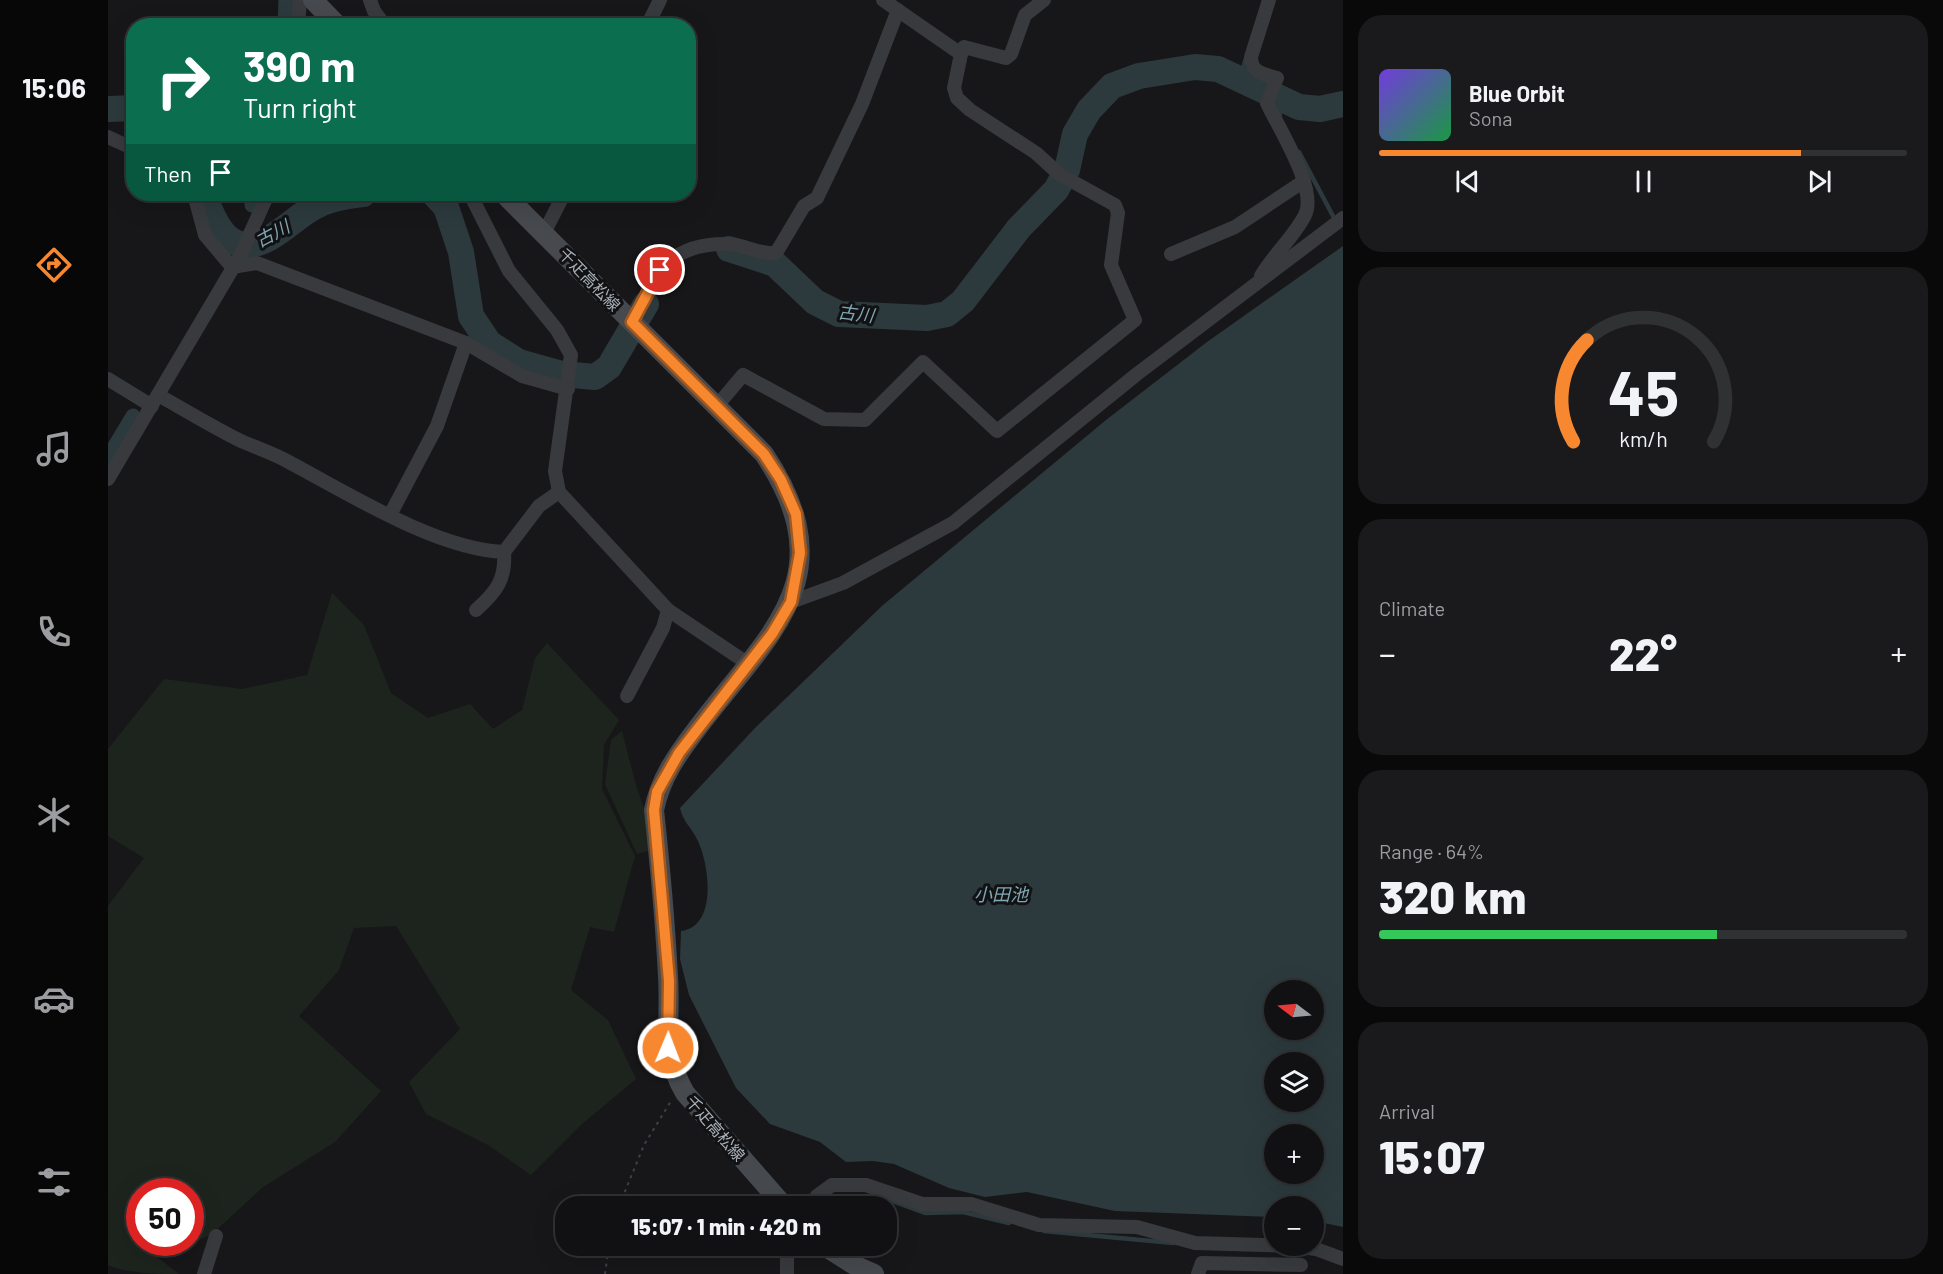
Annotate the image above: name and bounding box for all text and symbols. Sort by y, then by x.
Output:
text: 390 m [243,40,355,90]
icon: right [144,42,222,120]
text: 15:06 [22,71,86,103]
text: Blue Orbit [1469,80,1565,106]
text: Turn right [243,91,357,123]
text: Sona [1469,106,1513,130]
icon: arrive [204,156,237,189]
text: Then [144,160,192,186]
icon: previous [1451,165,1484,198]
icon: pause [1627,165,1660,198]
icon: next [1803,165,1836,198]
water label: 古川 [251,214,295,251]
icon: directions [33,244,75,286]
street label: 千疋高松線 [555,244,625,314]
pin [634,244,685,295]
icon: arrive [643,253,676,286]
water label: 古川 [837,300,877,326]
text: 45 [1607,354,1679,428]
text: km/h [1619,427,1667,452]
icon: music [33,428,75,470]
text: Climate [1379,596,1445,620]
icon: phone [33,611,75,653]
text: 22° [1609,626,1677,680]
text: − [1379,633,1396,673]
text: + [1890,633,1907,673]
icon: climate [33,794,75,836]
text: Range · 64% [1379,839,1484,863]
text: 320 km [1379,869,1526,923]
water label: 小田池 [974,883,1030,905]
icon: car [33,978,75,1020]
north arrow [1264,980,1324,1040]
map controls [1264,980,1324,1256]
position arrow [636,1016,700,1080]
button: layers [1264,1052,1324,1112]
street label: 千疋高松線 [683,1092,749,1164]
text: Arrival [1379,1099,1435,1123]
button: + [1264,1124,1324,1184]
text: 15:07 [1379,1129,1485,1183]
icon: filters [33,1161,75,1203]
speed limit sign: 50 [126,1178,204,1256]
button: − [1264,1196,1324,1256]
text: 15:07 · 1 min · 420 m [631,1213,821,1239]

